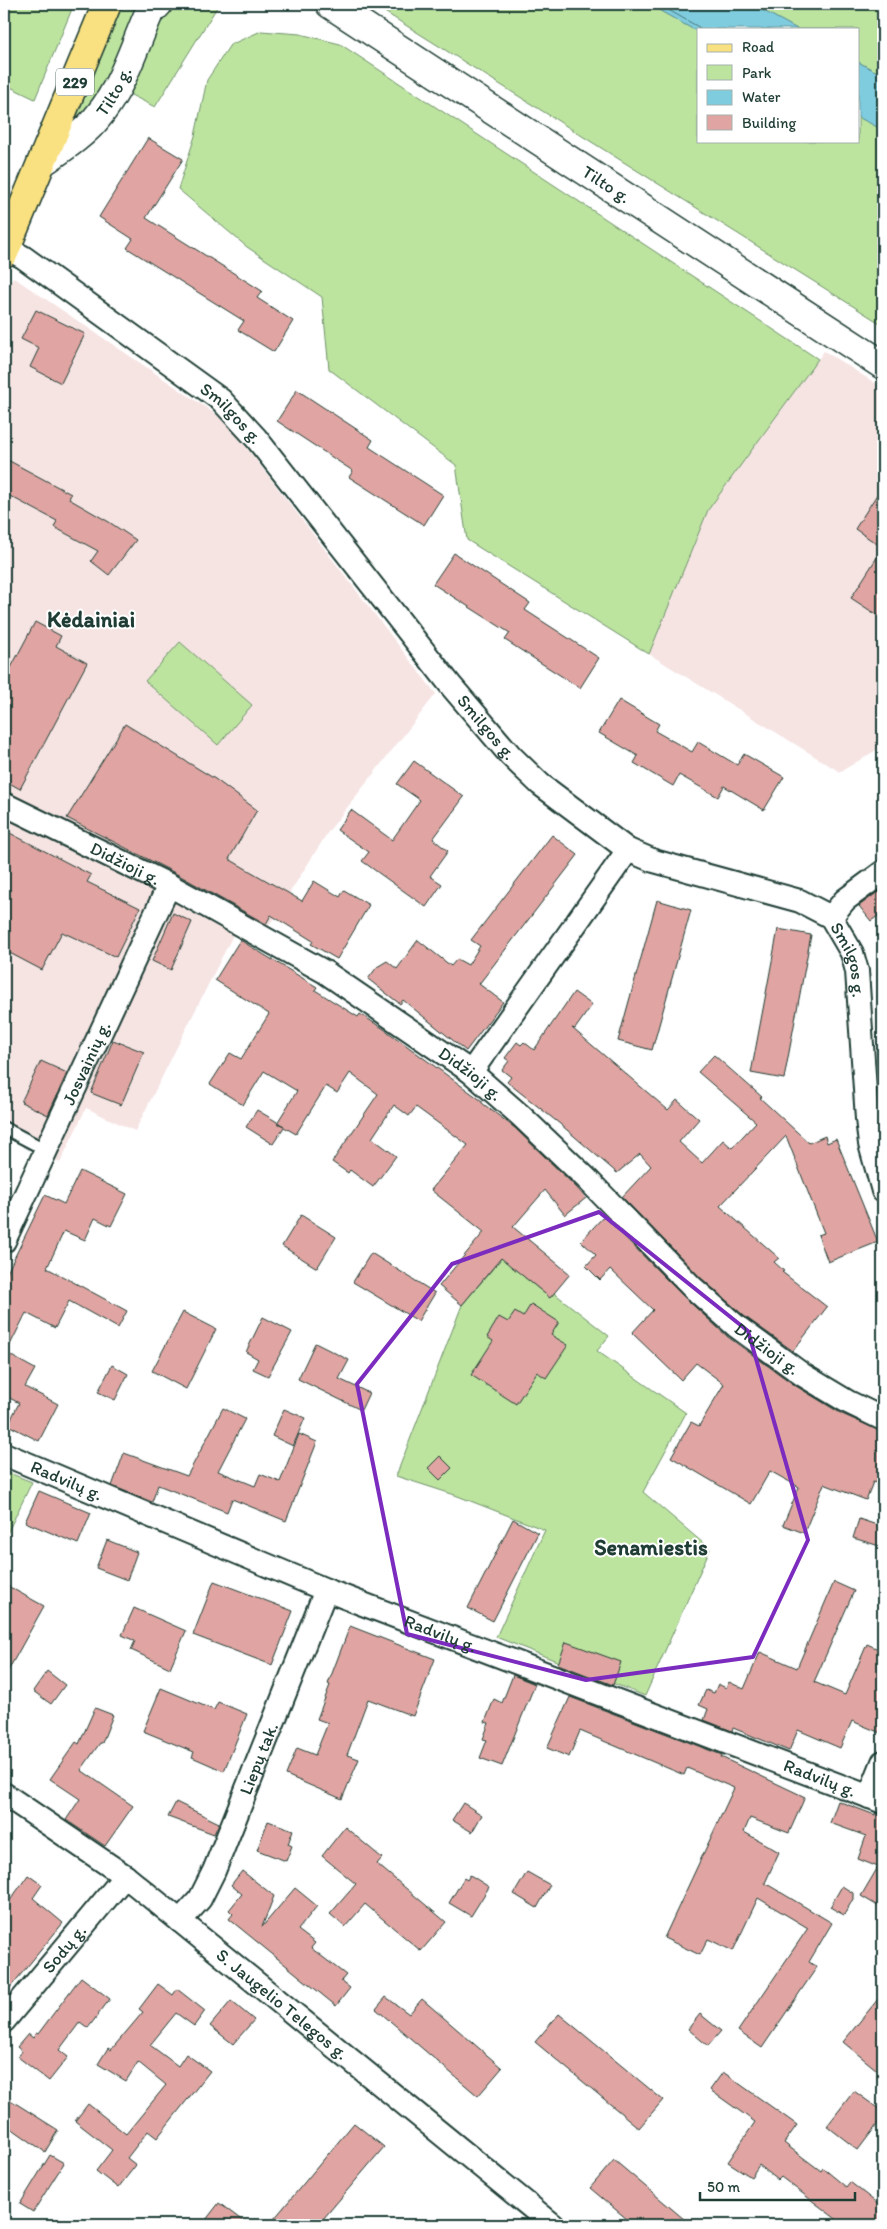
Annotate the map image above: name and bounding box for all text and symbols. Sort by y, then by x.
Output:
legend [697,28,860,142]
text: Road [742,38,775,56]
street label: Tilto g. [91,63,136,121]
text: Park [742,64,772,82]
road number: 229 [56,68,94,95]
text: Water [742,88,781,106]
text: Building [742,114,796,132]
street label: Tilto g. [578,161,635,208]
street label: Smilgos g. [196,378,267,448]
district label: Kėdainiai [47,606,135,633]
street label: Smilgos g. [452,690,520,764]
street label: Didžioji g. [86,837,164,890]
street label: Smilgos g. [825,918,870,998]
street label: Josvainių g. [58,1018,115,1109]
street label: Didžioji g. [434,1042,507,1106]
street label: Didžioji g. [730,1318,804,1380]
street label: Radvilų g. [27,1456,106,1505]
district label: Senamiestis [594,1534,708,1561]
street label: Radvilų g. [401,1610,480,1657]
street label: Liepų tak. [235,1719,283,1798]
street label: Radvilų g. [780,1754,859,1802]
street label: Sodų g. [38,1920,91,1978]
street label: S. Jaugelio Telegos g. [212,1944,353,2064]
scale bar [700,2169,854,2201]
text: 50 m [707,2178,740,2196]

